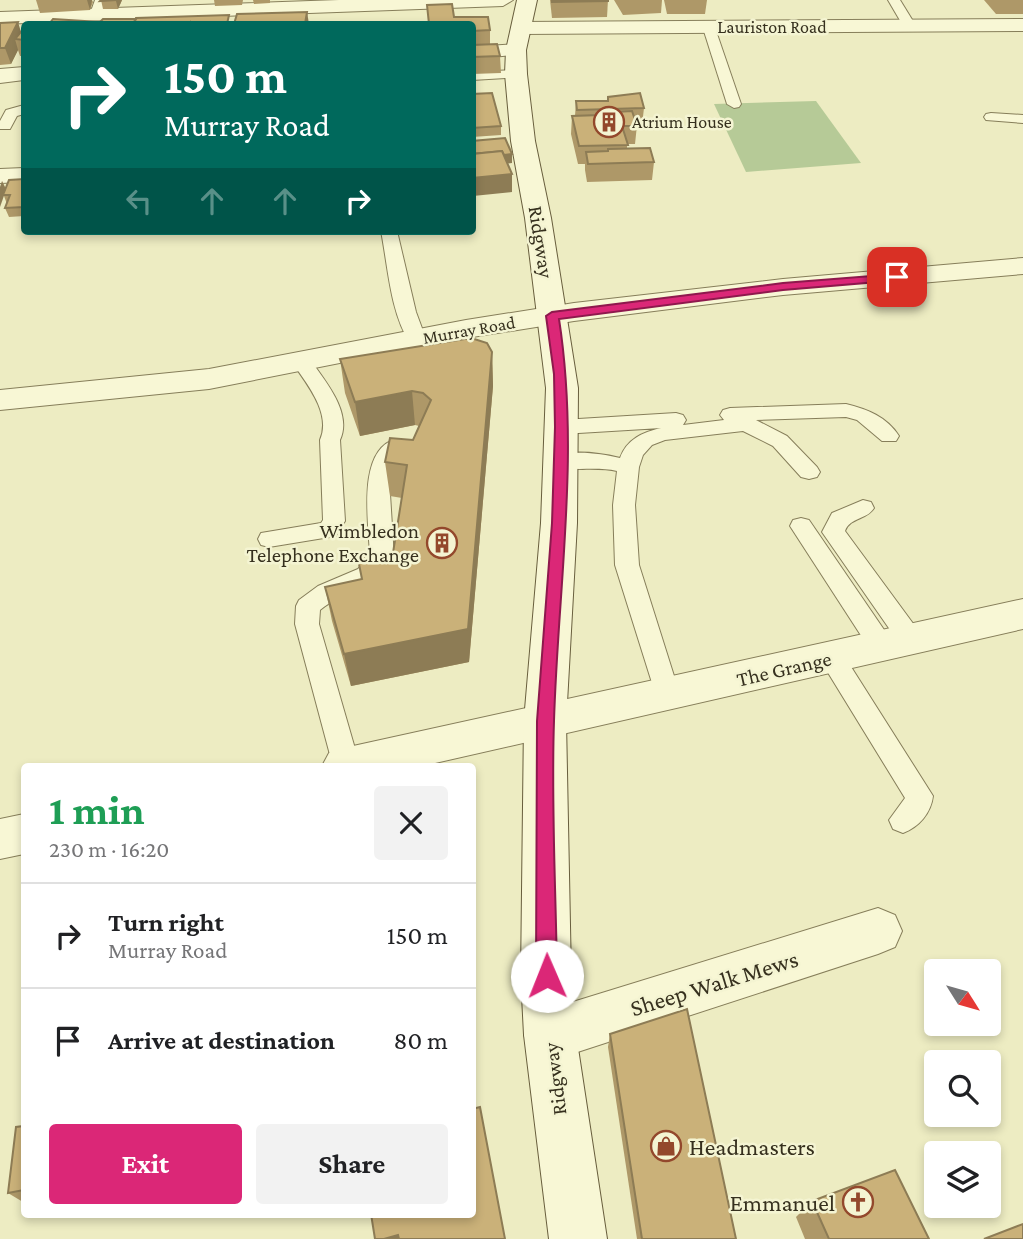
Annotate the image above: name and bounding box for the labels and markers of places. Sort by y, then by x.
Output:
building icon: Atrium House [592,105,626,139]
place label: Atrium House [632,112,732,132]
pin [867,247,927,307]
place label: Wimbledon Telephone Exchange [247,519,419,567]
building icon: Wimbledon Telephone Exchange [425,526,459,560]
shop icon: Headmasters [649,1129,683,1163]
place label: Headmasters [689,1133,815,1160]
church icon: Emmanuel [841,1185,875,1219]
place label: Emmanuel [730,1189,835,1216]

